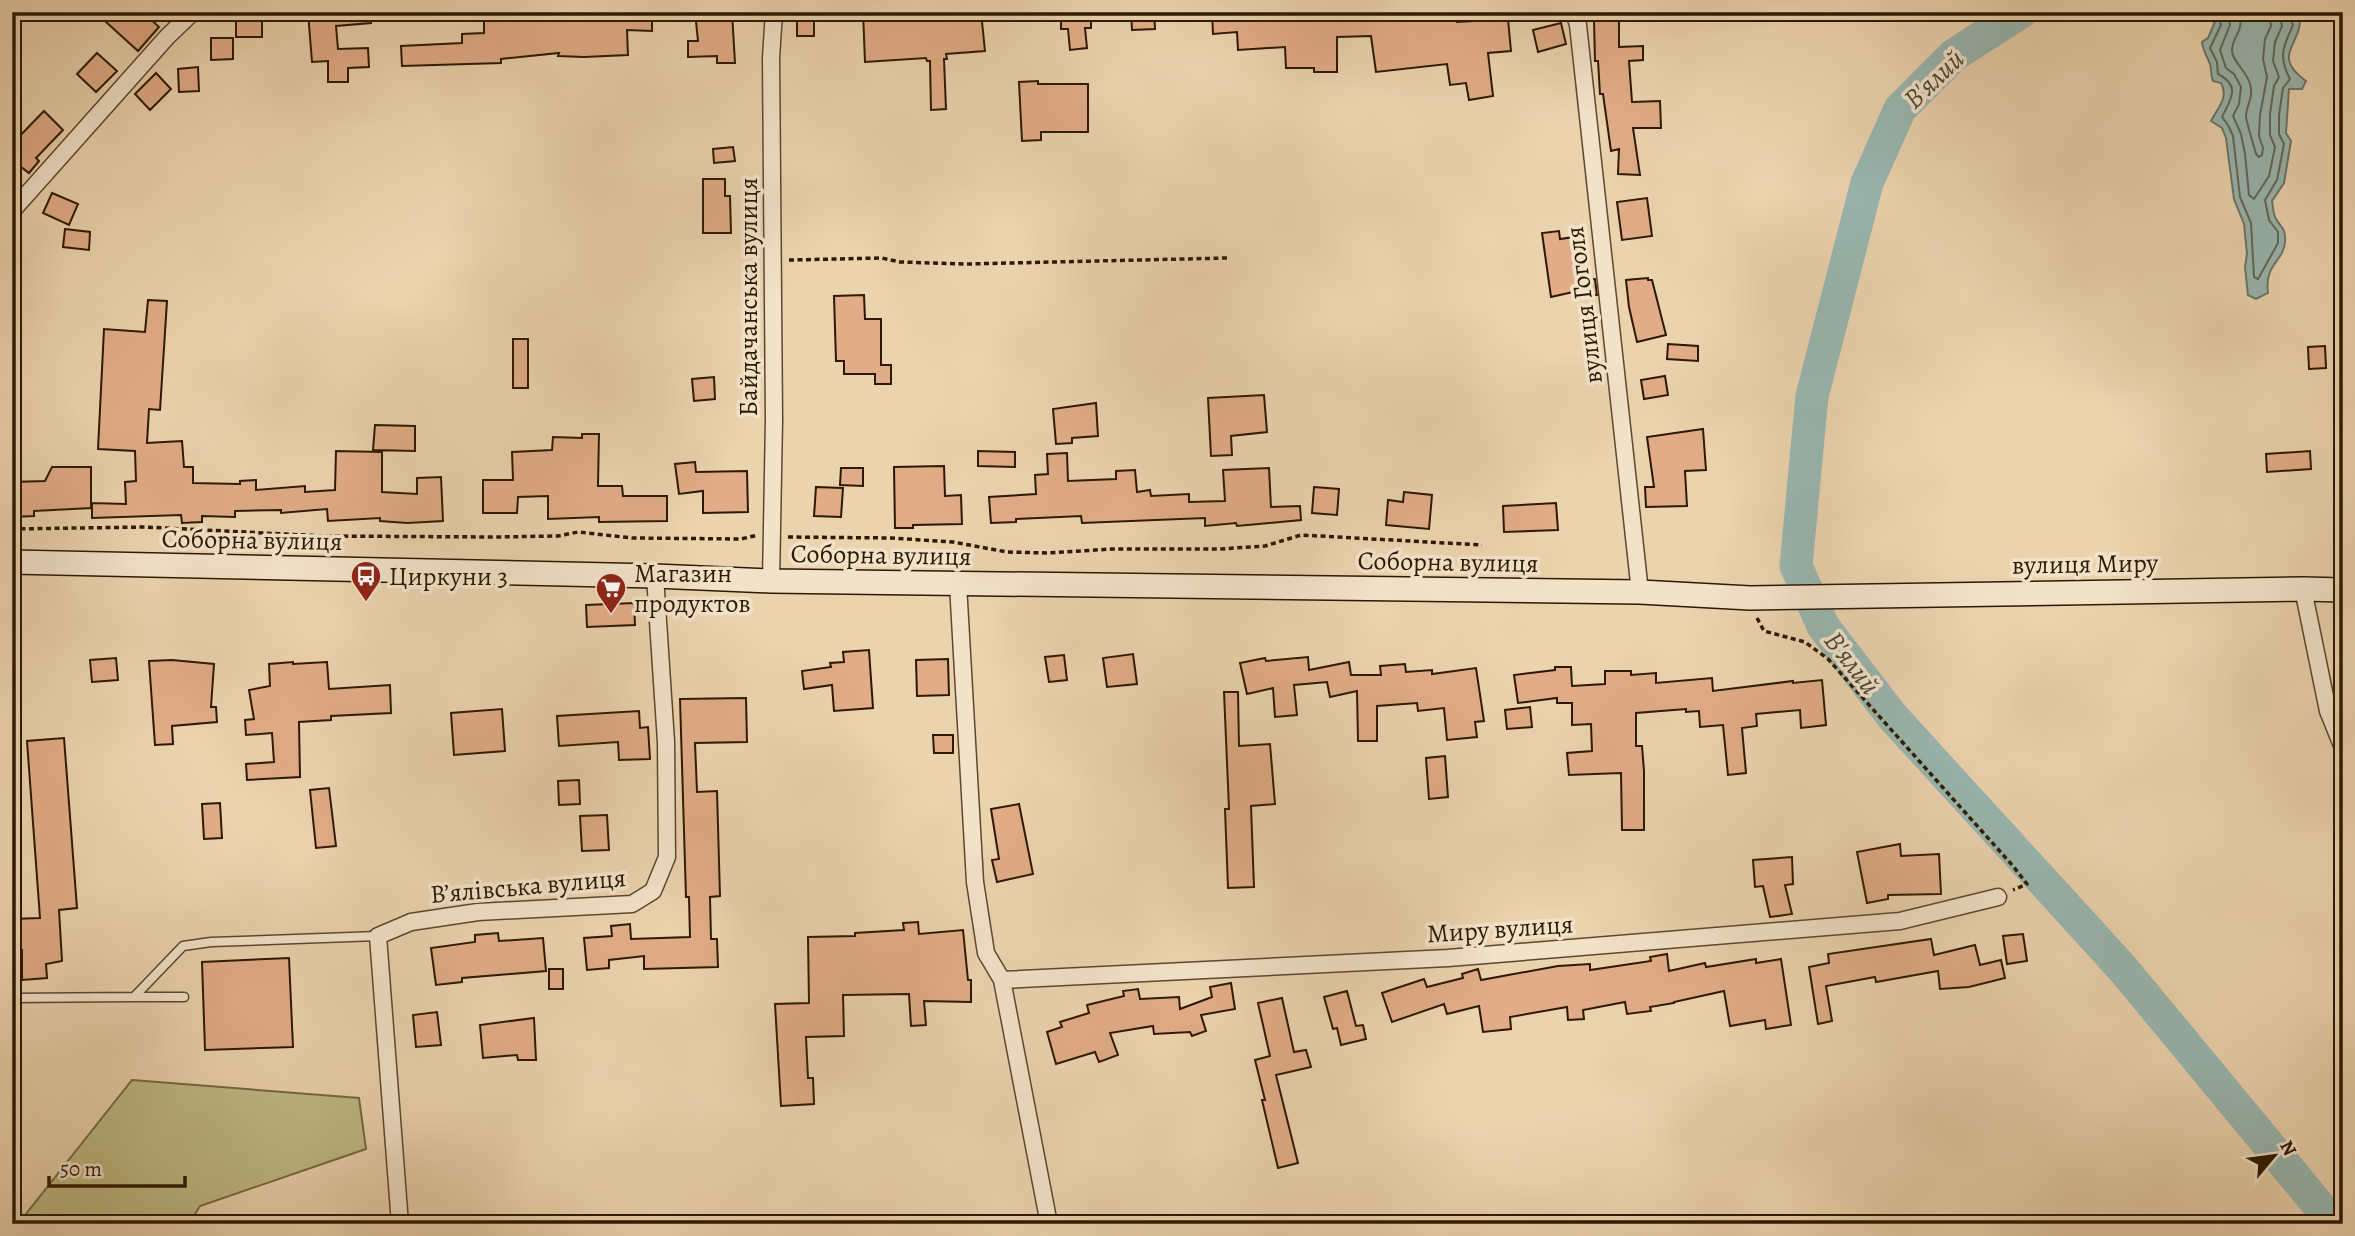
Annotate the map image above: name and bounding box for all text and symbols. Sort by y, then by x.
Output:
water label: В'ялий [1895,41,1973,117]
street label: Байдачанська вулиця [731,177,766,417]
street label: вулиця Гоголя [1557,224,1611,386]
street label: Соборна вулиця [161,521,343,559]
street label: Соборна вулиця [790,536,972,574]
street label: Соборна вулиця [1357,543,1539,581]
street label: вулиця Миру [2011,545,2159,583]
place label: Магазин продуктов [634,556,751,621]
bus stop icon: Циркуни 3 [349,559,383,603]
place label: Циркуни 3 [389,559,508,594]
supermarket icon: Магазин продуктов [594,571,628,615]
water label: В'ялий [1815,623,1889,703]
street label: В’ялівська вулиця [429,860,627,912]
street label: Миру вулиця [1426,906,1574,952]
north arrow [2240,1120,2310,1190]
text: N [2273,1136,2303,1161]
scale bar [49,1145,186,1189]
text: 50 m [60,1155,102,1183]

